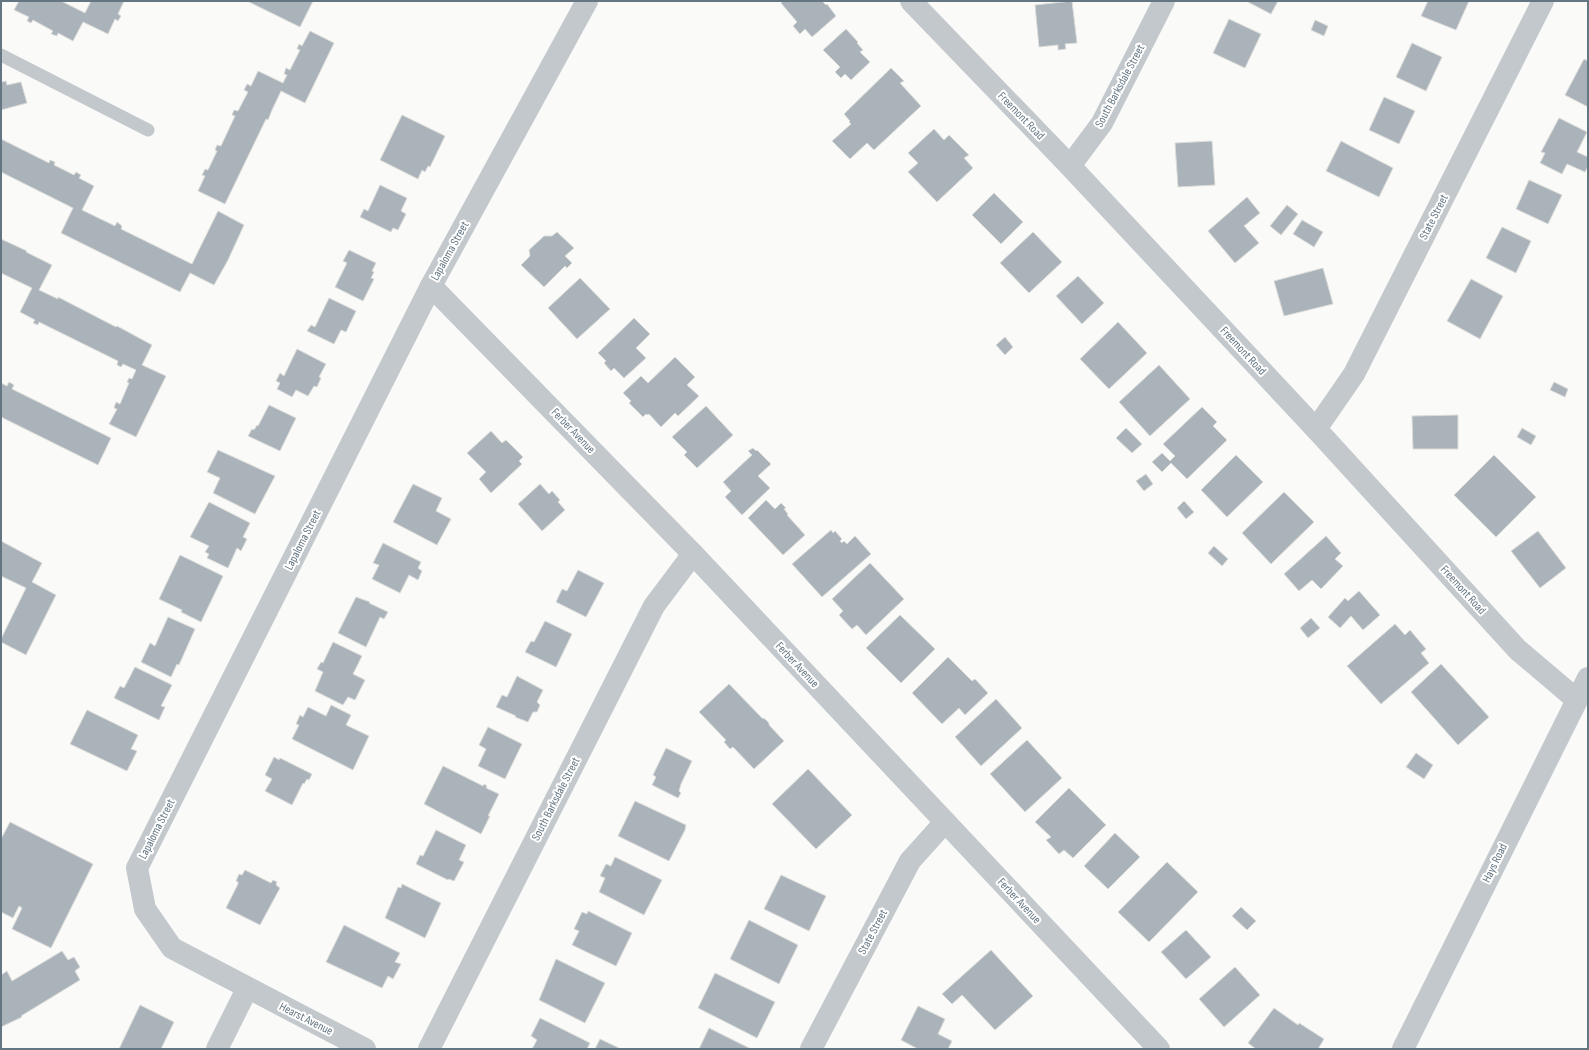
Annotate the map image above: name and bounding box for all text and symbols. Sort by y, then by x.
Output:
street label: South Barksdale Street [1092,42,1148,130]
street label: Freemont Road [994,89,1048,143]
street label: State Street [1416,191,1452,242]
street label: Lapaloma Street [428,218,473,283]
street label: Freemont Road [1217,324,1269,378]
street label: Ferber Avenue [548,405,598,457]
street label: Lapaloma Street [281,507,325,573]
street label: Freemont Road [1437,562,1489,618]
street label: Ferber Avenue [772,639,822,691]
street label: South Barksdale Street [528,754,584,843]
street label: Lapaloma Street [135,796,179,862]
street label: Hays Road [1479,841,1511,885]
street label: Ferber Avenue [994,875,1044,927]
street label: State Street [855,907,891,957]
street label: Hearst Avenue [277,999,335,1039]

